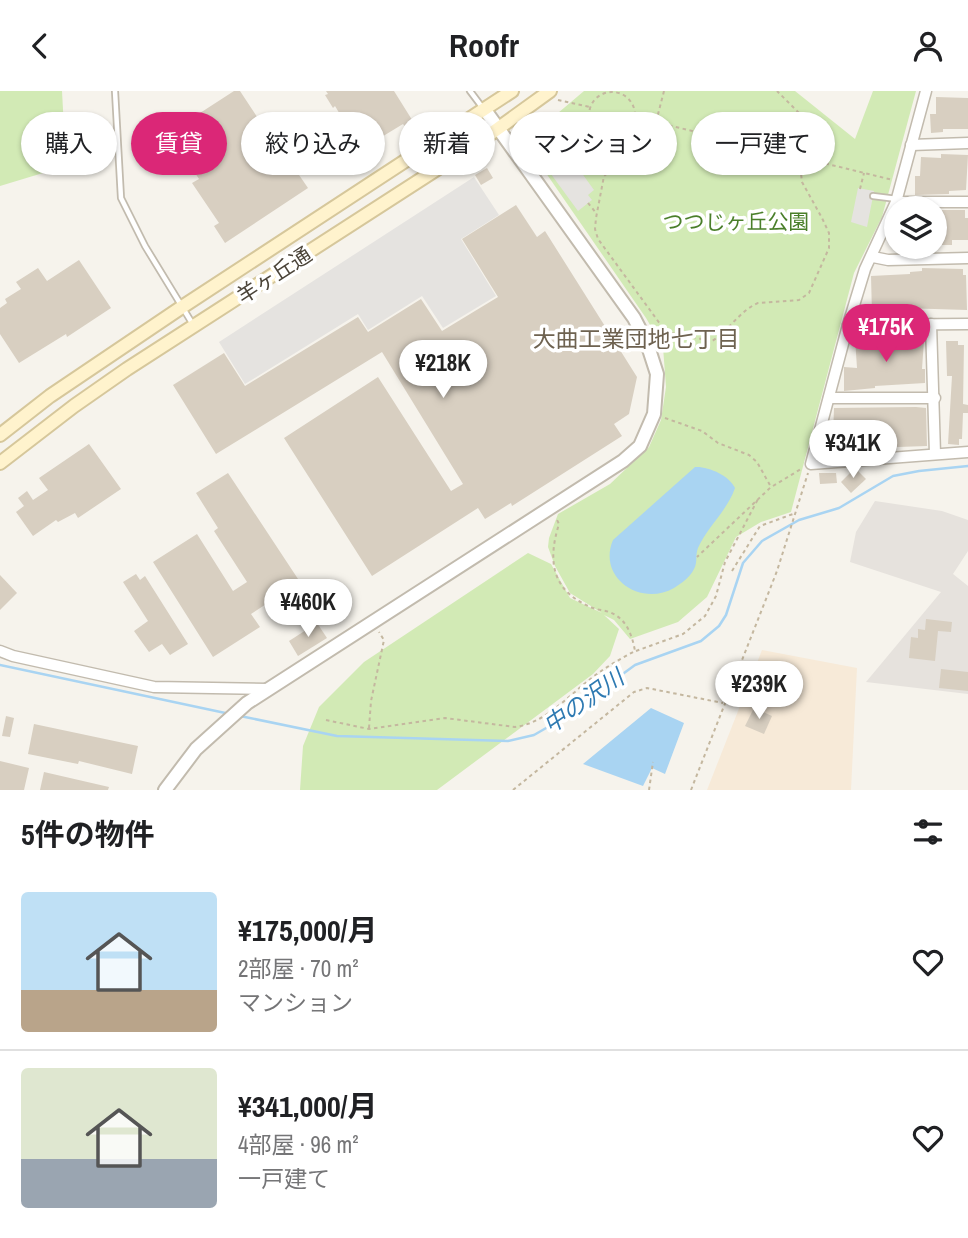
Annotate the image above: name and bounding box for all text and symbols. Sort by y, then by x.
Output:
text: Roofr [449,24,519,67]
icon: back [21,27,59,65]
icon: person [909,27,947,65]
chip: 購入 [21,112,117,175]
chip: 賃貸 [131,112,227,175]
chip: 絞り込み [241,112,385,175]
chip: 新着 [399,112,495,175]
chip: マンション [509,112,677,175]
chip: 一戸建て [691,112,835,175]
map controls [884,196,947,259]
button: layers [884,196,947,259]
park label: つつじヶ丘公園 [663,207,810,236]
street label: 羊ヶ丘通 [231,240,317,310]
pin: ¥175K [837,305,935,364]
text: ¥175K [858,311,914,342]
district label: 大曲工業団地七丁目 [533,323,740,354]
pin: ¥218K [394,341,492,400]
text: ¥218K [415,347,471,378]
pin: ¥341K [804,421,902,480]
text: ¥341K [825,427,881,458]
pin: ¥460K [259,580,357,639]
text: ¥460K [280,586,336,617]
water label: 中の沢川 [536,660,632,740]
pin: ¥239K [710,661,808,721]
text: ¥239K [731,668,787,699]
icon: filters [909,813,947,851]
text: 5件の物件 [21,814,155,854]
text: ¥175,000/月 [238,910,377,950]
icon: home [77,920,161,1004]
icon: heart [909,943,947,981]
text: 2部屋 · 70 m² [238,953,358,984]
text: マンション [238,987,353,1018]
text: ¥341,000/月 [238,1086,377,1126]
icon: home [77,1096,161,1180]
icon: heart [909,1119,947,1157]
text: 4部屋 · 96 m² [238,1129,358,1160]
text: 一戸建て [238,1163,330,1194]

